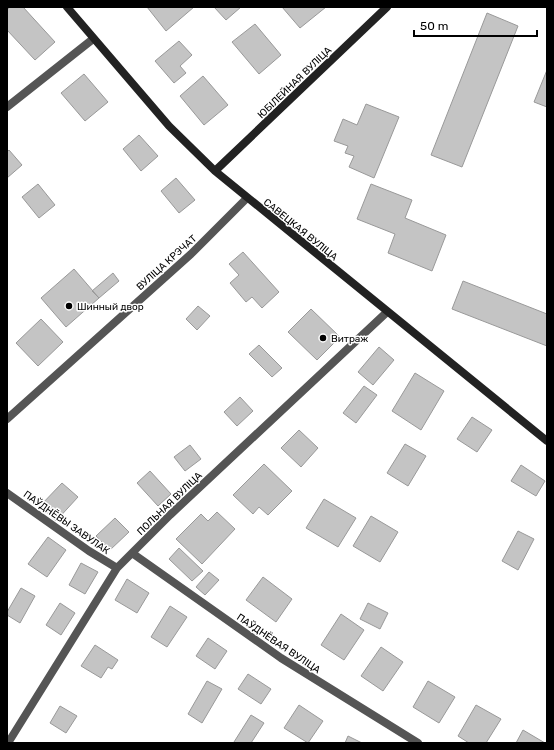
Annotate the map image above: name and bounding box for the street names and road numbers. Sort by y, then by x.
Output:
street label: ЮБІЛЕЙНАЯ ВУЛІЦА [255,44,334,121]
street label: САВЕЦКАЯ ВУЛІЦА [261,196,340,263]
street label: ВУЛІЦА КРЭЧАТ [134,232,199,293]
street label: ПОЛЬНАЯ ВУЛІЦА [135,469,205,538]
street label: ПАЎДНЁВЫ ЗАВУЛАК [21,488,112,558]
street label: ПАЎДНЁВАЯ ВУЛІЦА [234,611,323,677]

